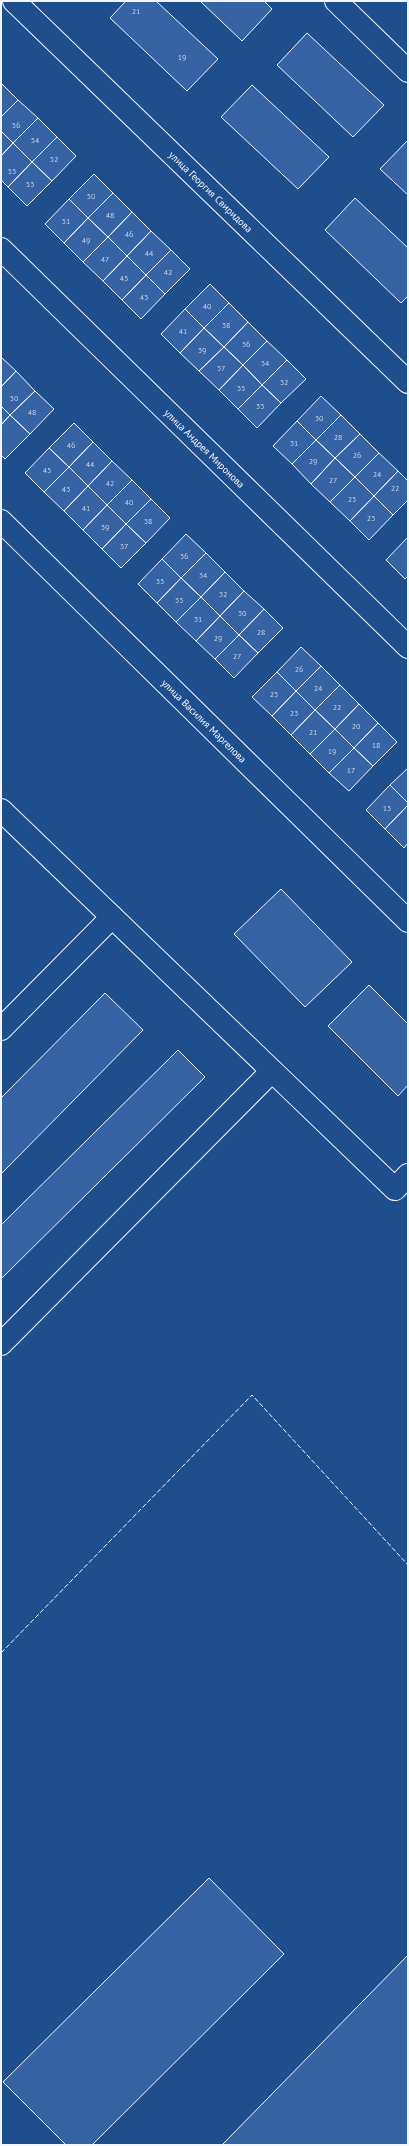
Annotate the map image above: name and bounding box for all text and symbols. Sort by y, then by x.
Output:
house number: 21 [132,6,140,16]
house number: 19 [178,52,186,62]
house number: 56 [12,120,20,130]
house number: 54 [31,135,40,145]
street label: улица Георгия Свиридова [166,148,256,235]
house number: 52 [50,154,58,164]
house number: 55 [8,166,16,176]
house number: 53 [26,179,34,189]
house number: 50 [87,191,96,201]
house number: 48 [106,210,114,220]
house number: 51 [62,216,70,226]
house number: 46 [125,229,133,239]
house number: 49 [82,235,90,245]
house number: 44 [145,248,154,258]
house number: 47 [101,254,109,264]
house number: 42 [164,267,172,277]
house number: 45 [120,273,128,283]
house number: 43 [140,292,148,302]
house number: 40 [203,301,212,311]
house number: 38 [222,320,230,330]
house number: 41 [179,326,187,336]
house number: 36 [242,339,250,349]
house number: 39 [198,345,206,355]
house number: 34 [261,358,270,368]
house number: 37 [217,363,225,373]
house number: 32 [280,377,288,387]
house number: 35 [237,383,245,393]
house number: 50 [10,393,19,403]
house number: 33 [256,401,264,411]
street label: улица Андрея Миронова [162,406,248,490]
house number: 48 [28,407,36,417]
house number: 30 [315,413,324,423]
house number: 28 [334,432,342,442]
house number: 31 [290,438,298,448]
house number: 46 [67,440,75,450]
house number: 26 [353,450,361,460]
house number: 29 [309,456,317,466]
house number: 44 [86,459,95,469]
house number: 45 [43,465,51,475]
house number: 24 [373,469,382,479]
house number: 27 [329,475,337,485]
house number: 42 [106,478,114,488]
house number: 22 [391,483,399,493]
house number: 43 [62,484,70,494]
house number: 25 [348,494,356,504]
house number: 40 [125,497,134,507]
house number: 41 [82,503,90,513]
house number: 23 [367,513,375,523]
house number: 38 [144,516,152,526]
house number: 39 [101,522,109,532]
house number: 37 [120,541,128,551]
house number: 36 [180,551,188,561]
house number: 34 [199,570,208,580]
house number: 35 [156,576,164,586]
house number: 32 [219,589,227,599]
house number: 33 [175,595,183,605]
house number: 30 [238,608,247,618]
house number: 31 [194,614,202,624]
house number: 28 [257,627,265,637]
house number: 29 [214,633,222,643]
house number: 27 [233,651,241,661]
house number: 26 [295,664,303,674]
street label: улица Василия Маргелова [159,676,249,765]
house number: 24 [314,683,323,693]
house number: 25 [270,689,278,699]
house number: 22 [333,702,341,712]
house number: 23 [290,708,298,718]
house number: 20 [352,721,361,731]
house number: 21 [309,727,317,737]
house number: 18 [372,740,380,750]
house number: 19 [328,746,336,756]
house number: 17 [347,765,355,775]
house number: 15 [383,803,391,813]

